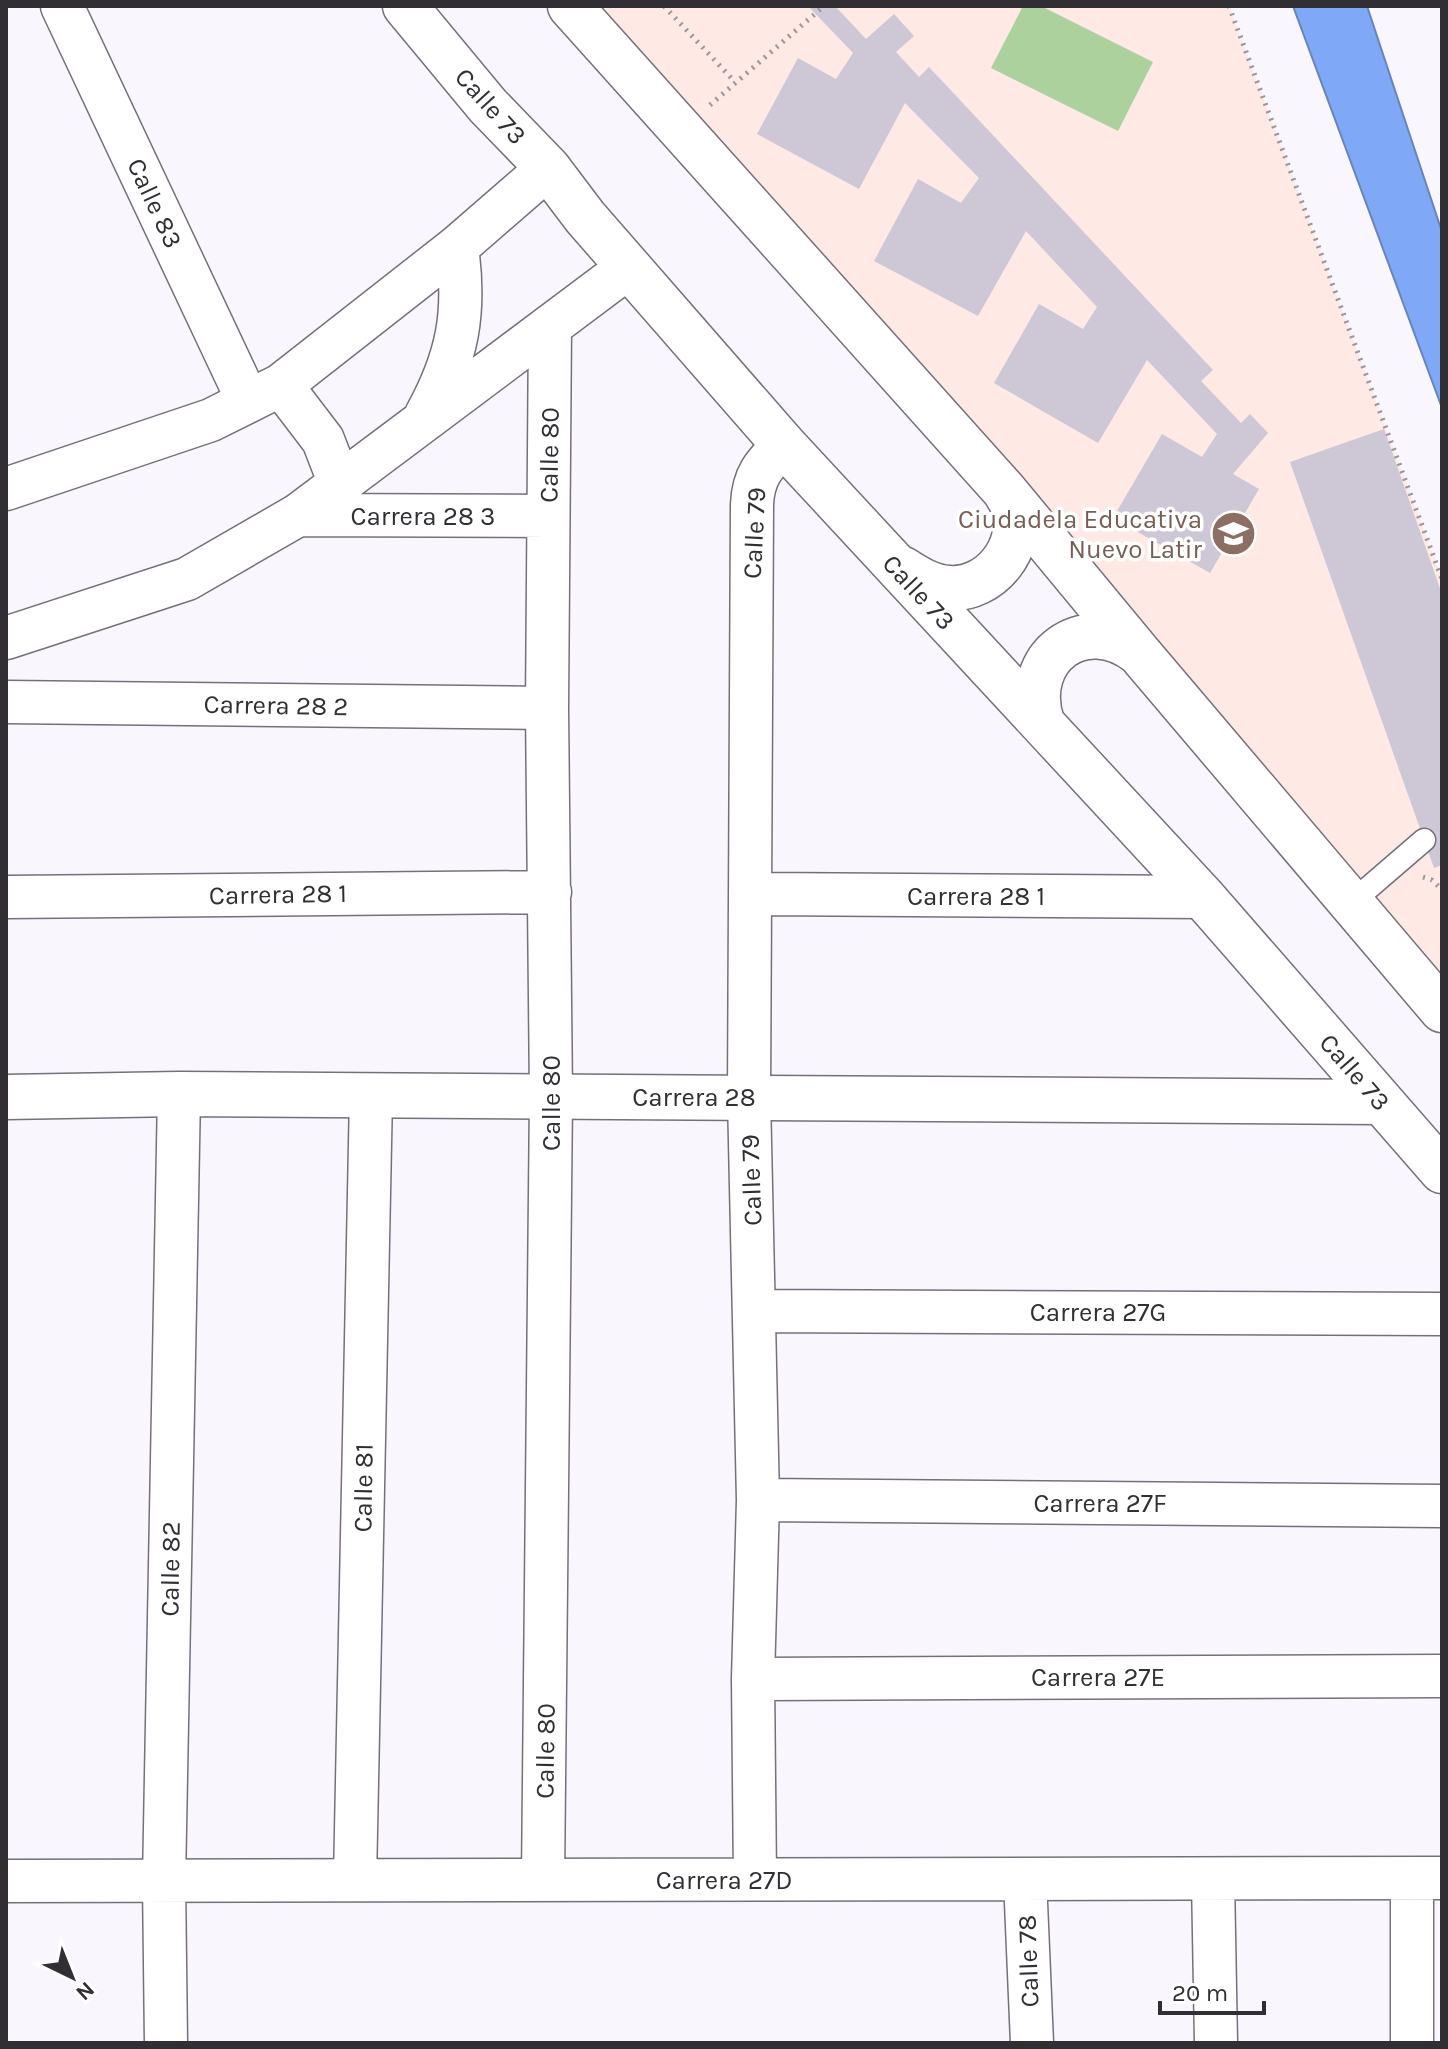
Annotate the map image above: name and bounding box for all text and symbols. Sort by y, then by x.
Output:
street label: Calle 73 [448,62,533,151]
street label: Calle 83 [120,153,189,253]
street label: Calle 80 [533,407,566,503]
street label: Calle 79 [737,486,772,580]
street label: Carrera 28 3 [351,501,495,532]
place label: Ciudadela Educativa Nuevo Latir [958,504,1203,565]
school or university icon: Ciudadela Educativa Nuevo Latir [1209,510,1257,558]
street label: Calle 73 [876,548,961,637]
street label: Carrera 28 2 [203,689,349,722]
street label: Carrera 28 1 [209,878,347,911]
street label: Carrera 28 1 [907,881,1045,912]
street label: Calle 73 [1313,1027,1396,1117]
street label: Calle 80 [536,1055,567,1151]
street label: Carrera 28 [632,1082,756,1113]
street label: Calle 79 [734,1134,769,1226]
street label: Carrera 27G [1030,1297,1166,1328]
street label: Calle 81 [347,1443,380,1533]
street label: Carrera 27F [1033,1488,1167,1519]
street label: Calle 82 [154,1521,187,1617]
street label: Carrera 27E [1031,1662,1165,1693]
street label: Calle 80 [529,1703,562,1799]
street label: Carrera 27D [656,1865,792,1896]
street label: Calle 78 [1011,1914,1046,2008]
north arrow [32,1937,112,2017]
scale bar [1160,1965,1264,2015]
text: N [70,1976,100,2006]
text: 20 m [1172,1979,1228,2007]

